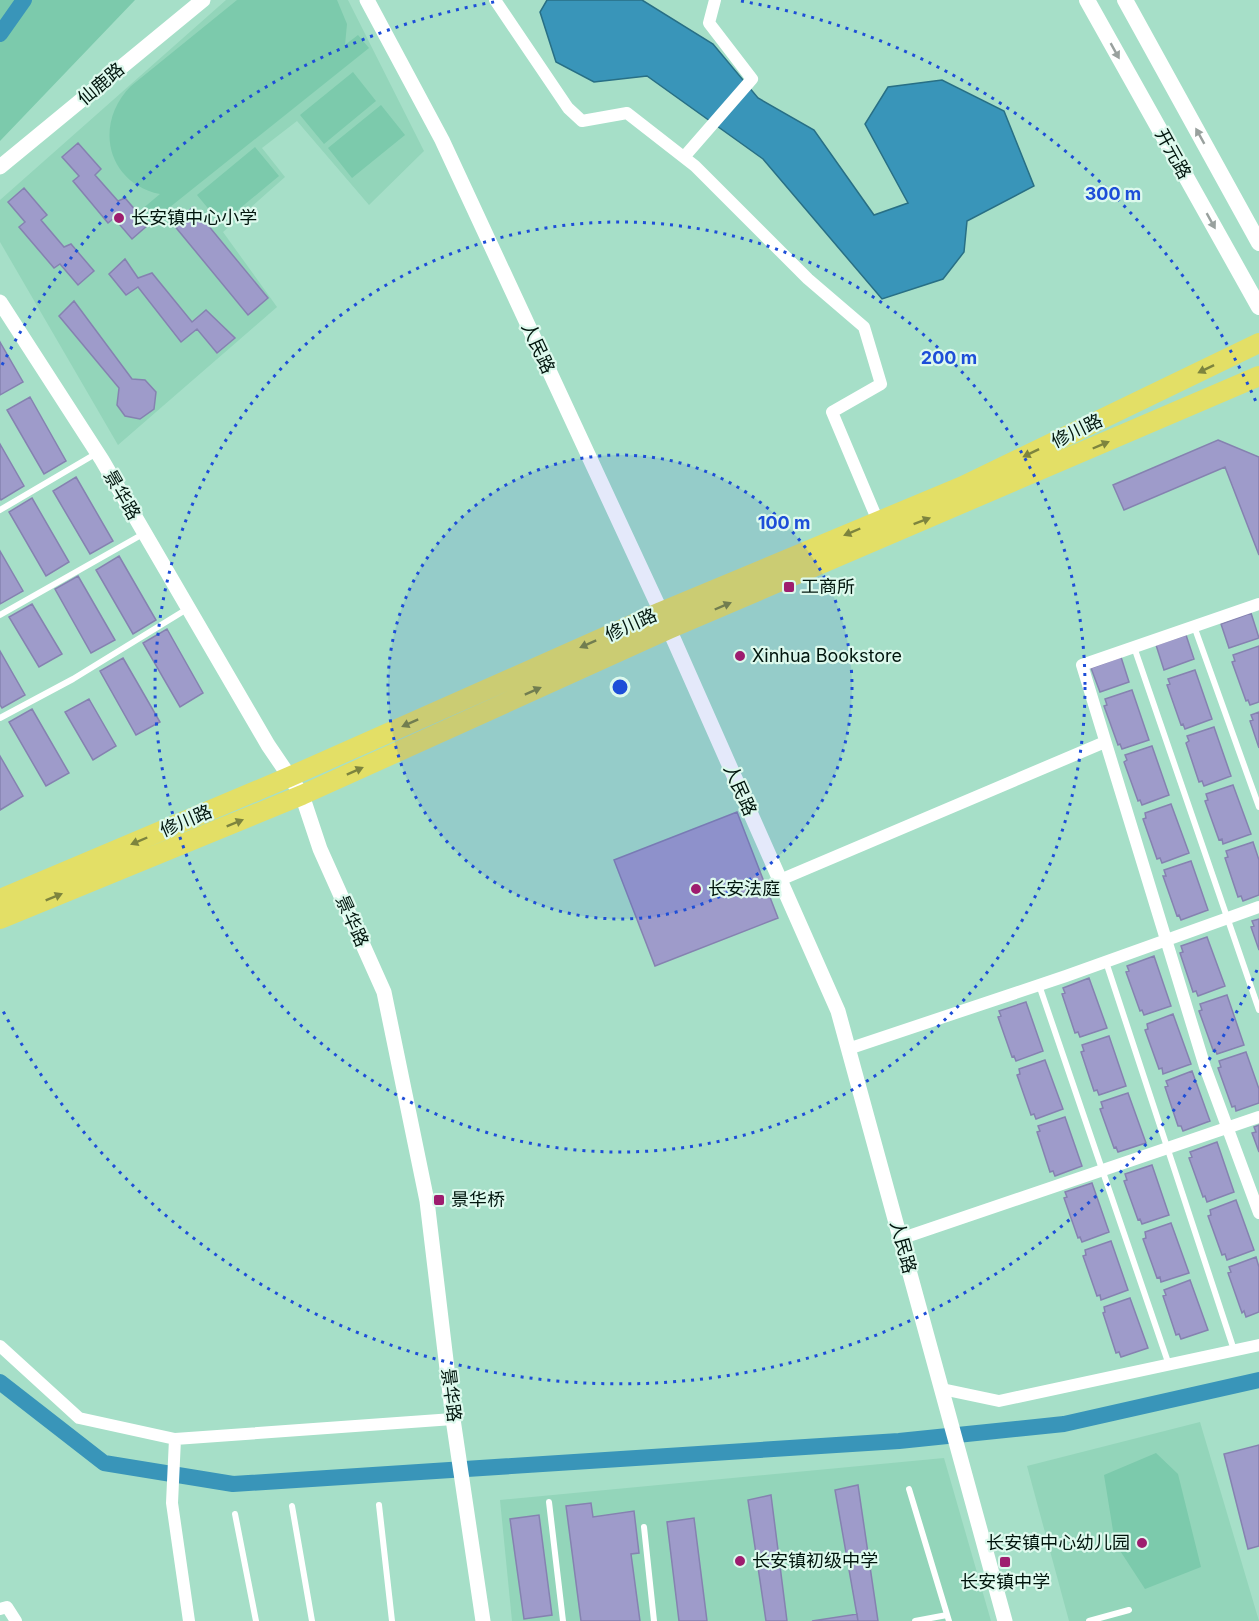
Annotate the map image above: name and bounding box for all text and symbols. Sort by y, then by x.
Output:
one-way arrow [1110,43,1120,60]
street label: 仙鹿路 [73,58,128,109]
street label: 开元路 [1151,125,1196,182]
one-way arrow [1195,128,1205,145]
text: 300 m [1085,183,1141,204]
place label: 长安镇中心小学 [131,207,257,228]
marker: 长安镇中心小学 [112,211,126,225]
one-way arrow [1206,213,1216,230]
street label: 人民路 [518,319,559,377]
text: 200 m [921,347,977,368]
one-way arrow [1198,364,1215,373]
street label: 修川路 [1048,409,1106,452]
one-way arrow [1093,440,1111,450]
one-way arrow [1022,449,1039,458]
street label: 景华路 [100,466,145,523]
text: 100 m [758,512,810,533]
one-way arrow [913,516,931,526]
one-way arrow [843,528,861,537]
place label: 工商所 [801,576,855,597]
marker: 工商所 [782,580,796,594]
one-way arrow [715,601,733,611]
street label: 修川路 [602,604,660,645]
one-way arrow [579,639,597,649]
place label: Xinhua Bookstore [752,645,902,666]
marker: Xinhua Bookstore [733,649,747,663]
centre of rings [610,677,630,697]
one-way arrow [524,686,542,696]
one-way arrow [402,719,419,728]
street label: 人民路 [720,761,761,819]
one-way arrow [346,766,364,776]
street label: 修川路 [157,800,215,841]
one-way arrow [226,818,244,828]
one-way arrow [129,836,147,846]
place label: 长安法庭 [708,878,780,899]
marker: 长安法庭 [689,882,703,896]
one-way arrow [45,892,63,901]
street label: 景华路 [332,892,373,950]
place label: 景华桥 [451,1189,505,1210]
marker: 景华桥 [432,1193,446,1207]
street label: 人民路 [886,1218,921,1276]
street label: 景华路 [438,1367,465,1423]
place label: 长安镇中心幼儿园 [986,1532,1130,1553]
marker: 长安镇中心幼儿园 [1135,1536,1149,1550]
place label: 长安镇初级中学 [752,1550,878,1571]
marker: 长安镇初级中学 [733,1554,747,1568]
marker: 长安镇中学 [998,1555,1012,1569]
place label: 长安镇中学 [960,1571,1050,1592]

